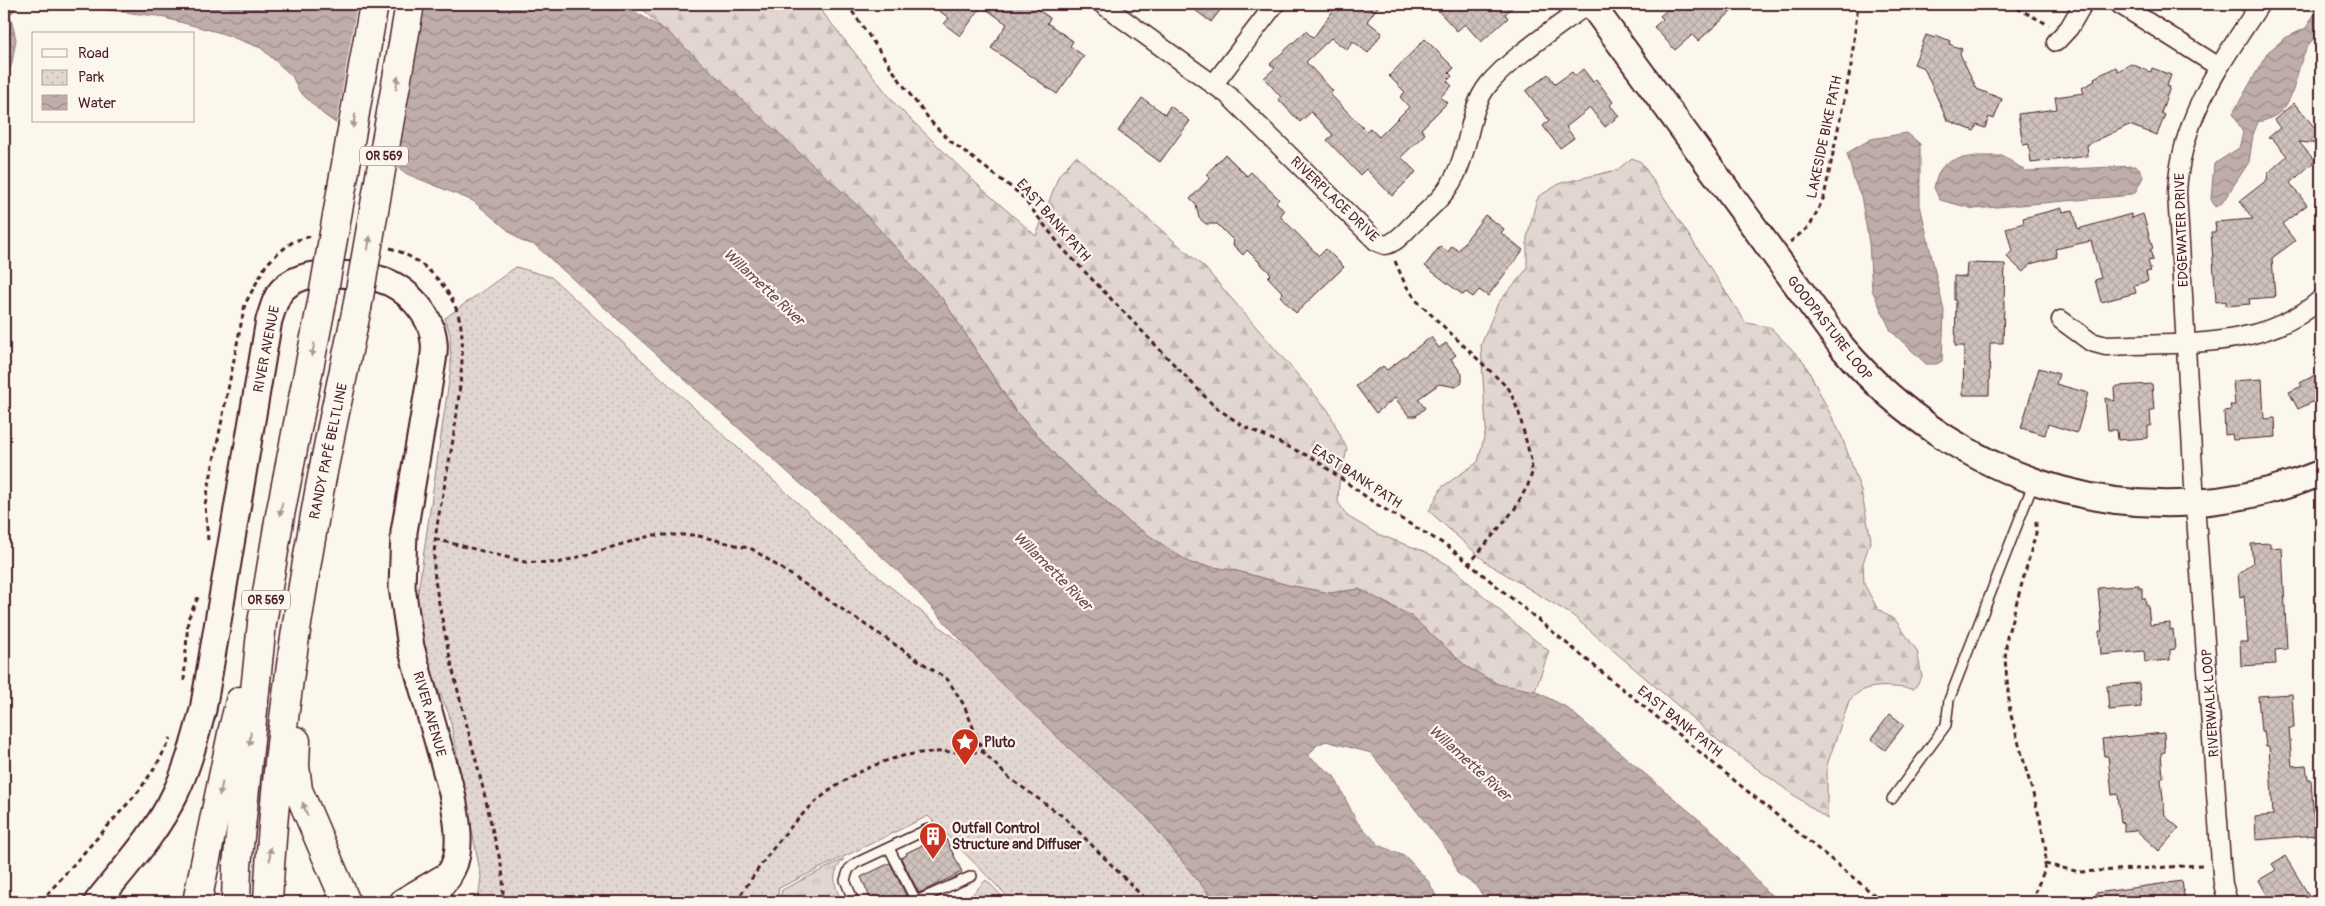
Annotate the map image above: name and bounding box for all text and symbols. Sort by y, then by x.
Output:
legend [32,32,195,122]
text: Road [78,44,109,63]
text: Park [78,68,105,87]
one-way arrow [393,74,401,90]
street label: LAKESIDE BIKE PATH [1803,74,1846,200]
text: Water [78,94,117,113]
one-way arrow [349,113,357,129]
road number: OR 569 [360,146,408,166]
street label: RIVERPLACE DRIVE [1287,153,1382,246]
street label: EDGEWATER DRIVE [2171,173,2192,287]
street label: EAST BANK PATH [1013,175,1094,265]
one-way arrow [365,234,373,250]
water label: Willamette River [719,245,810,331]
street label: GOODPASTURE LOOP [1783,273,1876,384]
street label: RIVER AVENUE [250,304,283,394]
one-way arrow [309,342,317,357]
street label: RANDY PAPÉ BELTLINE [305,381,351,521]
street label: EAST BANK PATH [1308,441,1405,512]
one-way arrow [277,501,285,517]
water label: Willamette River [1009,528,1097,616]
road number: OR 569 [242,590,290,610]
street label: RIVERWALK LOOP [2198,648,2223,758]
street label: RIVER AVENUE [409,669,450,759]
street label: EAST BANK PATH [1634,682,1726,761]
water label: Willamette River [1425,721,1516,806]
place icon: Pluto [950,727,980,766]
one-way arrow [246,732,254,748]
place label: Pluto [984,734,1016,751]
one-way arrow [216,781,224,797]
one-way arrow [301,802,308,817]
place label: Outfall Control Structure and Diffuser [952,820,1083,853]
building icon: Outfall Control Structure and Diffuser [918,821,948,860]
one-way arrow [267,845,275,861]

